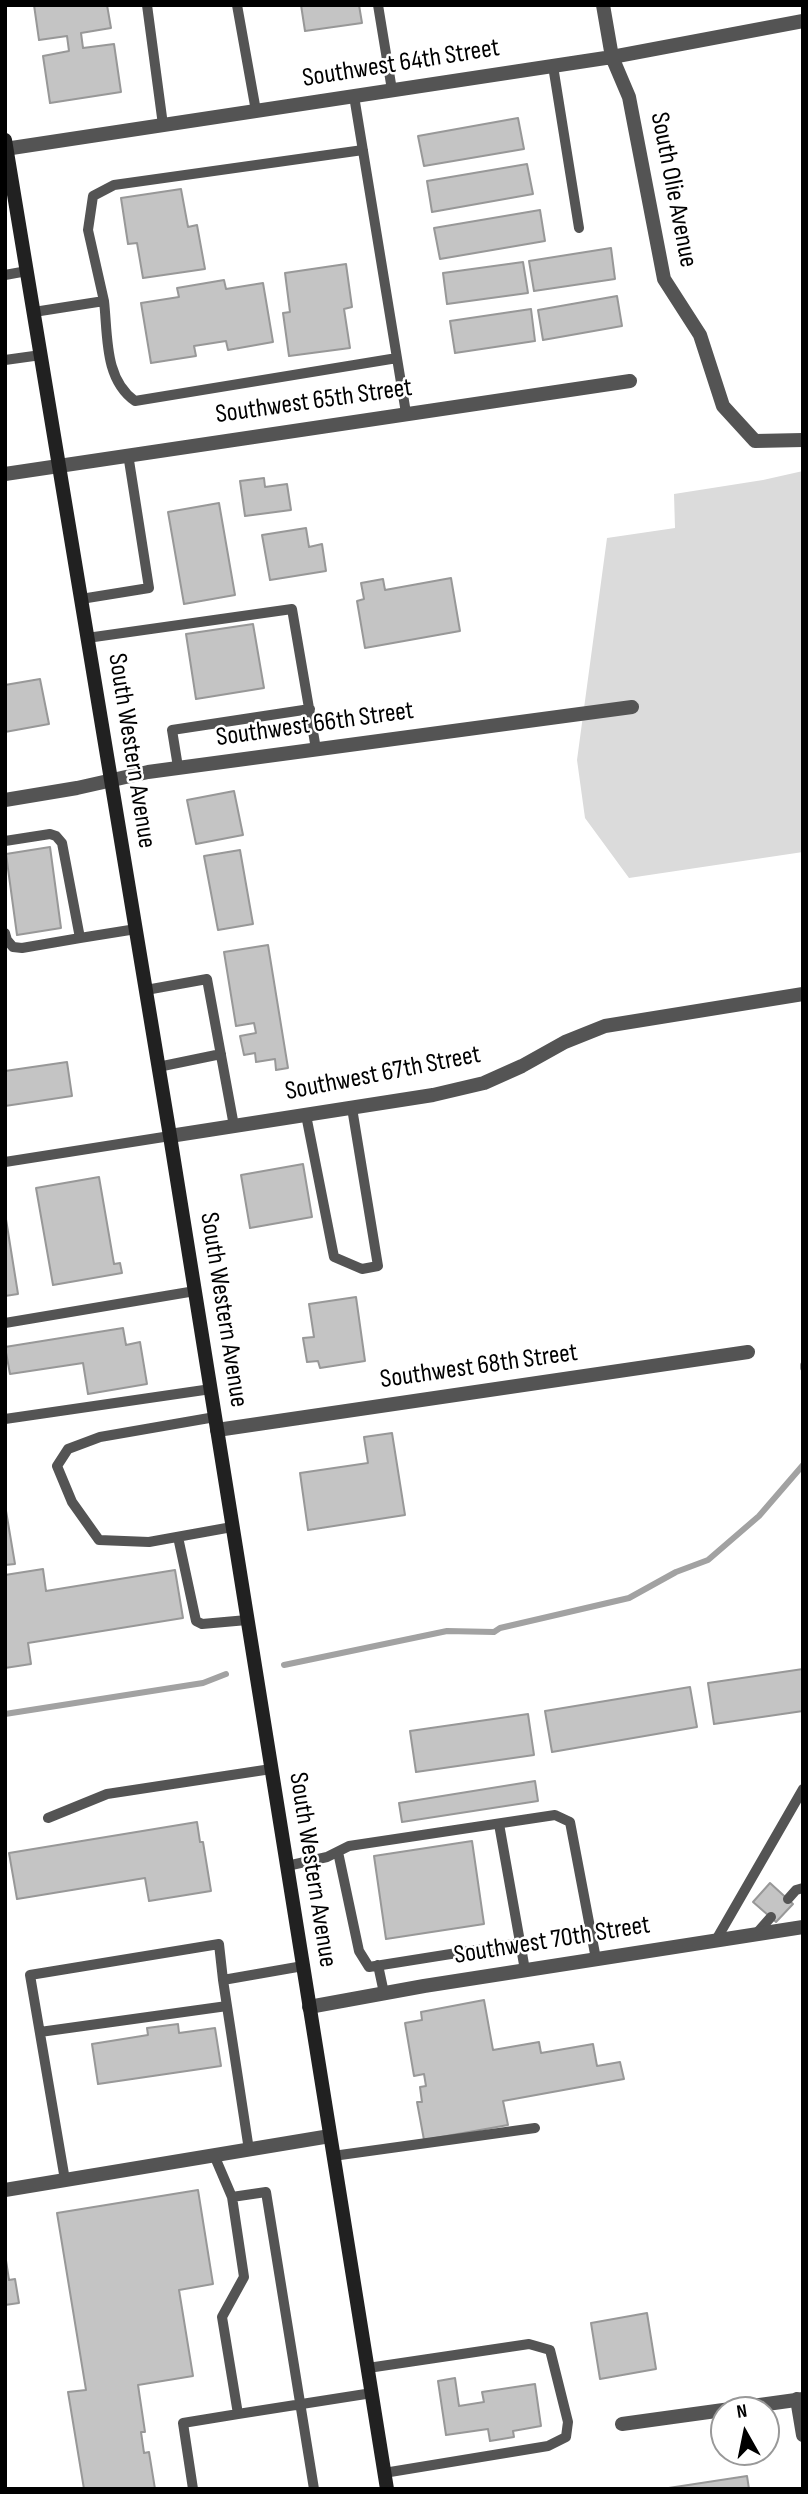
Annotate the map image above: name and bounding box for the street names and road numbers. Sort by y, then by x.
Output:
street label: Southwest 64th Street [300,33,502,95]
street label: South Olie Avenue [643,110,703,270]
street label: Southwest 65th Street [214,373,414,431]
street label: South Western Avenue [100,651,162,851]
street label: Southwest 66th Street [214,696,416,754]
street label: Southwest 67th Street [283,1040,483,1108]
street label: South Western Avenue [192,1210,254,1410]
street label: Southwest 68th Street [378,1338,580,1396]
street label: South Western Avenue [281,1770,343,1970]
street label: Southwest 70th Street [452,1910,652,1972]

